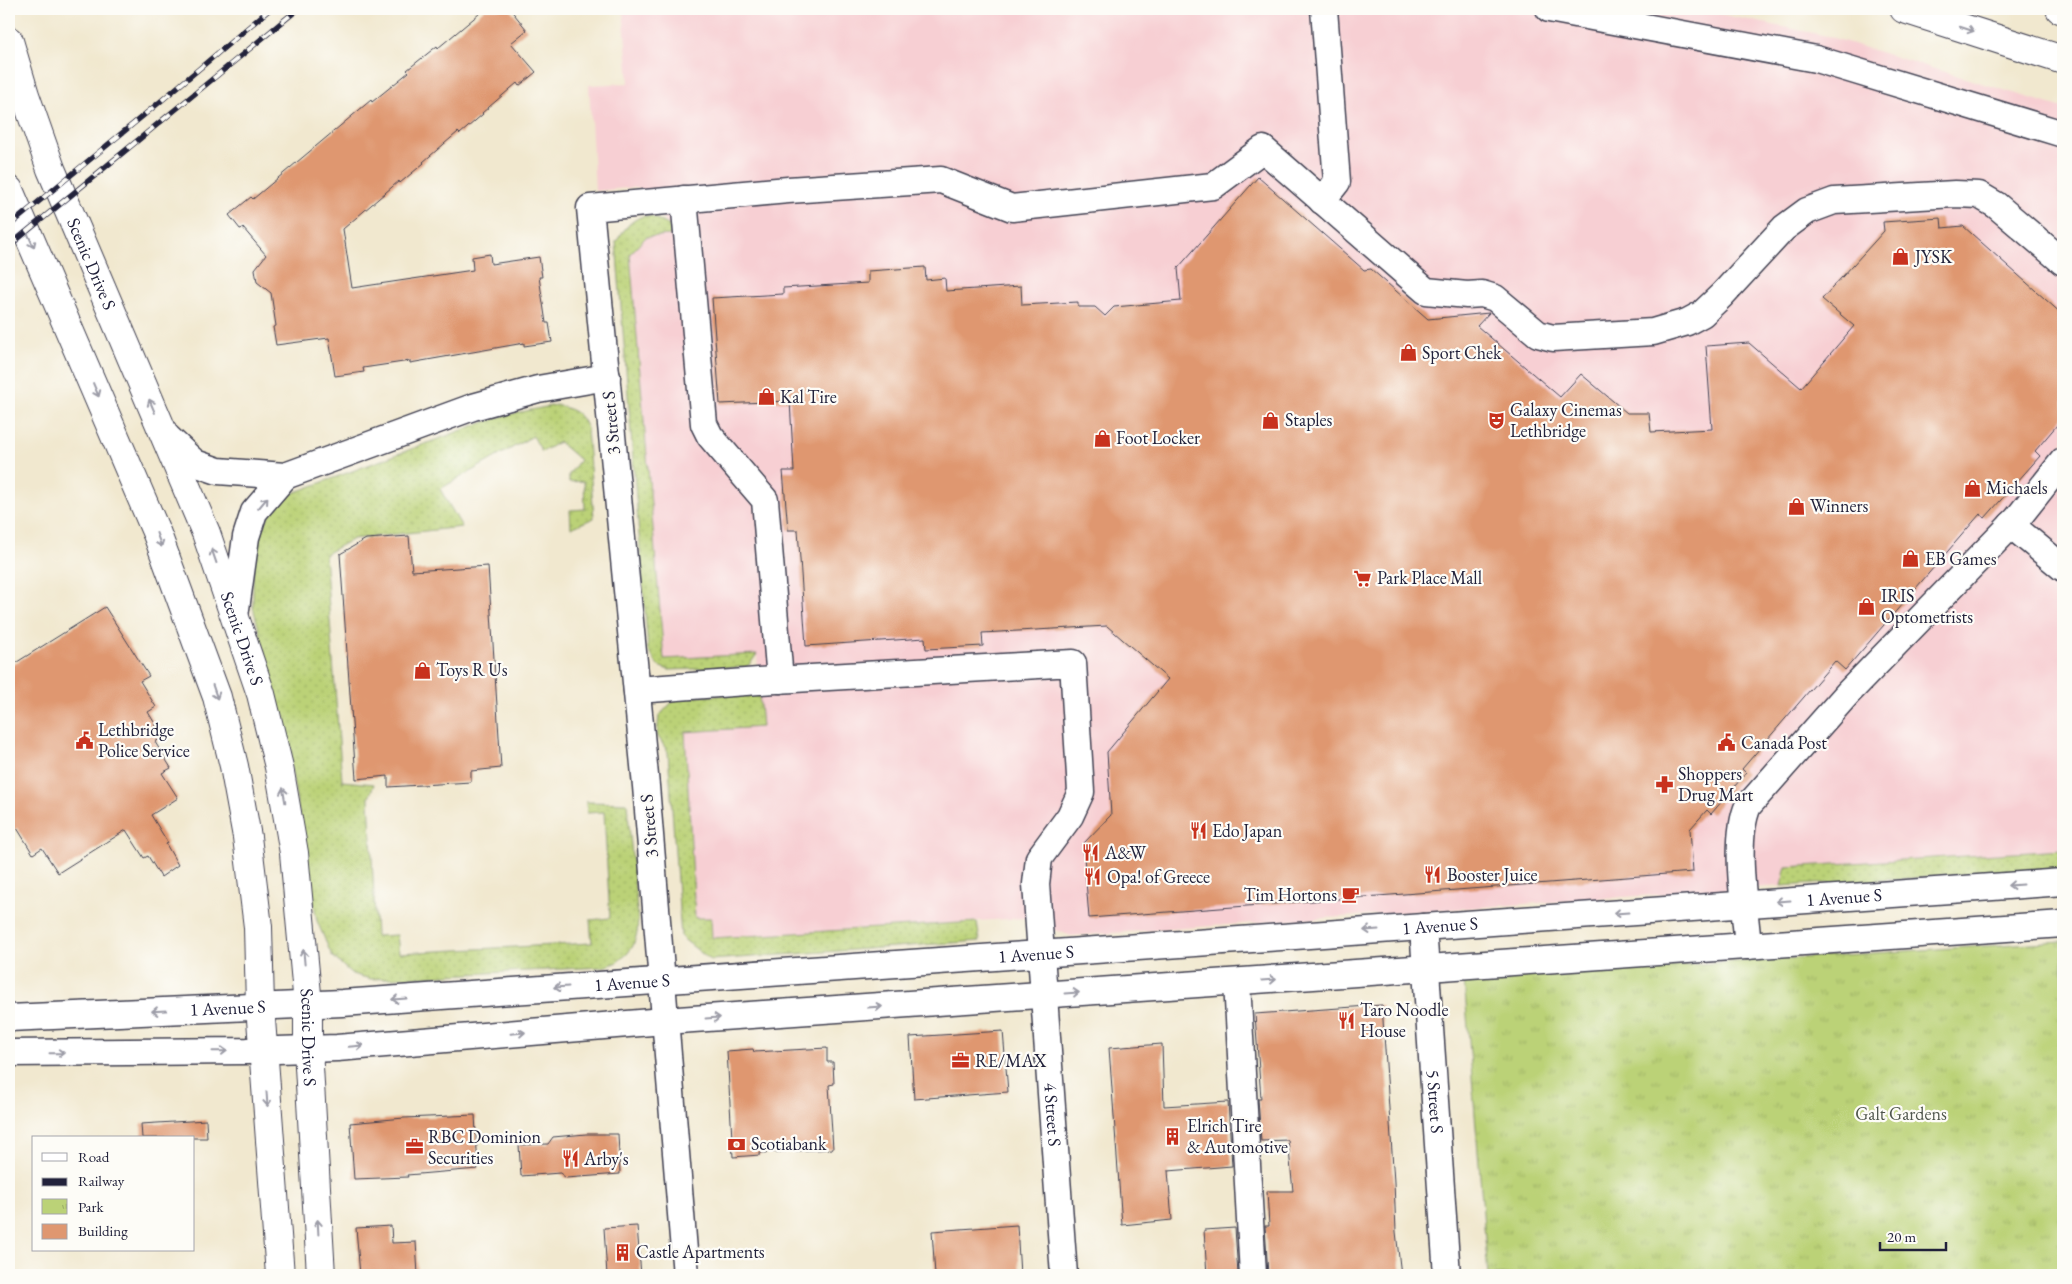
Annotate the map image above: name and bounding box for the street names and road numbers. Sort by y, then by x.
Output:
street label: Scenic Drive S [62,214,122,313]
street label: 3 Street S [596,390,625,456]
street label: Scenic Drive S [216,589,269,688]
street label: 3 Street S [634,793,663,859]
street label: 1 Avenue S [1805,883,1883,911]
street label: 1 Avenue S [1401,911,1479,939]
street label: 1 Avenue S [997,940,1075,968]
street label: 1 Avenue S [593,968,671,996]
street label: Scenic Drive S [296,987,322,1087]
street label: 1 Avenue S [189,994,266,1021]
street label: 5 Street S [1422,1069,1449,1134]
street label: 4 Street S [1039,1082,1067,1147]

